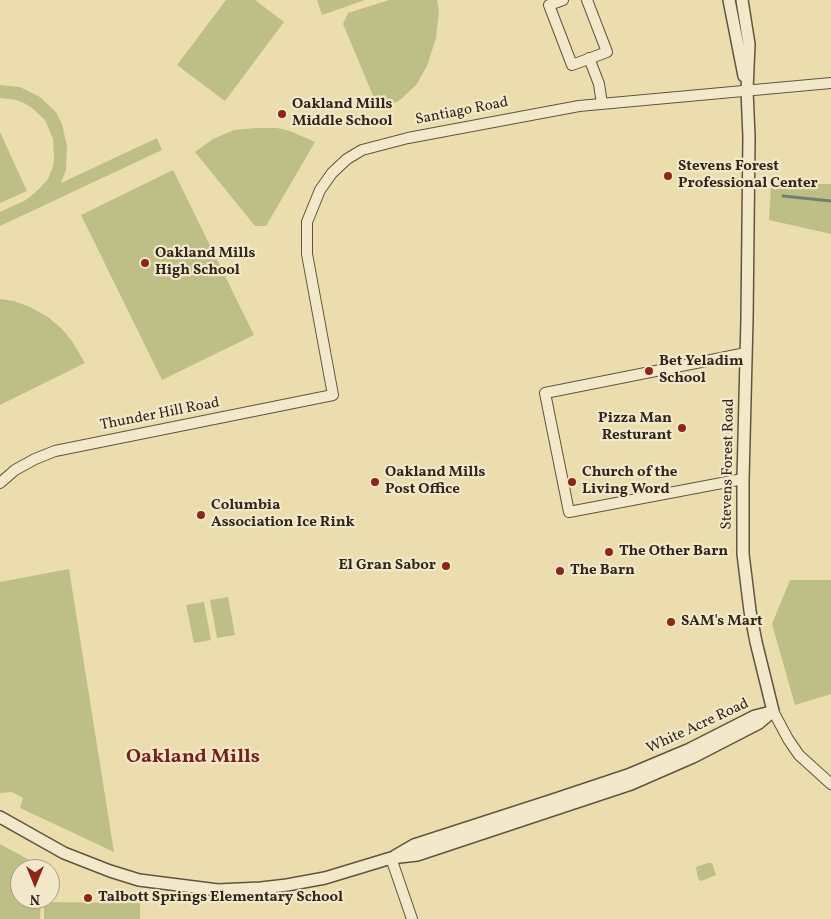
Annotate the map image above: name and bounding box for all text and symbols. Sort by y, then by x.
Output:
street label: Santiago Road [414,94,510,130]
place label: Oakland Mills Middle School [292,96,392,131]
marker: Oakland Mills Middle School [276,108,288,120]
place label: Stevens Forest Professional Center [678,158,818,193]
marker: Stevens Forest Professional Center [662,170,674,182]
place label: Oakland Mills High School [155,245,255,280]
marker: Oakland Mills High School [139,257,151,269]
place label: Bet Yeladim School [659,353,744,388]
marker: Bet Yeladim School [643,365,655,377]
street label: Thunder Hill Road [99,395,221,435]
street label: Stevens Forest Road [719,398,739,530]
place label: Pizza Man Resturant [598,410,672,445]
marker: Pizza Man Resturant [676,422,688,434]
place label: Oakland Mills Post Office [385,464,485,499]
place label: Church of the Living Word [582,464,677,499]
marker: Oakland Mills Post Office [369,476,381,488]
marker: Church of the Living Word [566,476,578,488]
place label: Columbia Association Ice Rink [211,497,355,532]
marker: Columbia Association Ice Rink [195,509,207,521]
place label: The Other Barn [619,543,728,561]
marker: The Other Barn [603,546,615,558]
place label: El Gran Sabor [338,557,436,575]
marker: El Gran Sabor [440,560,452,572]
place label: The Barn [570,562,635,580]
marker: The Barn [554,565,566,577]
place label: SAM's Mart [681,613,763,631]
marker: SAM's Mart [665,616,677,628]
street label: White Acre Road [644,695,752,759]
district label: Oakland Mills [126,746,260,770]
north arrow [10,859,60,909]
text: N [30,889,40,908]
place label: Talbott Springs Elementary School [98,889,343,907]
marker: Talbott Springs Elementary School [82,892,94,904]

